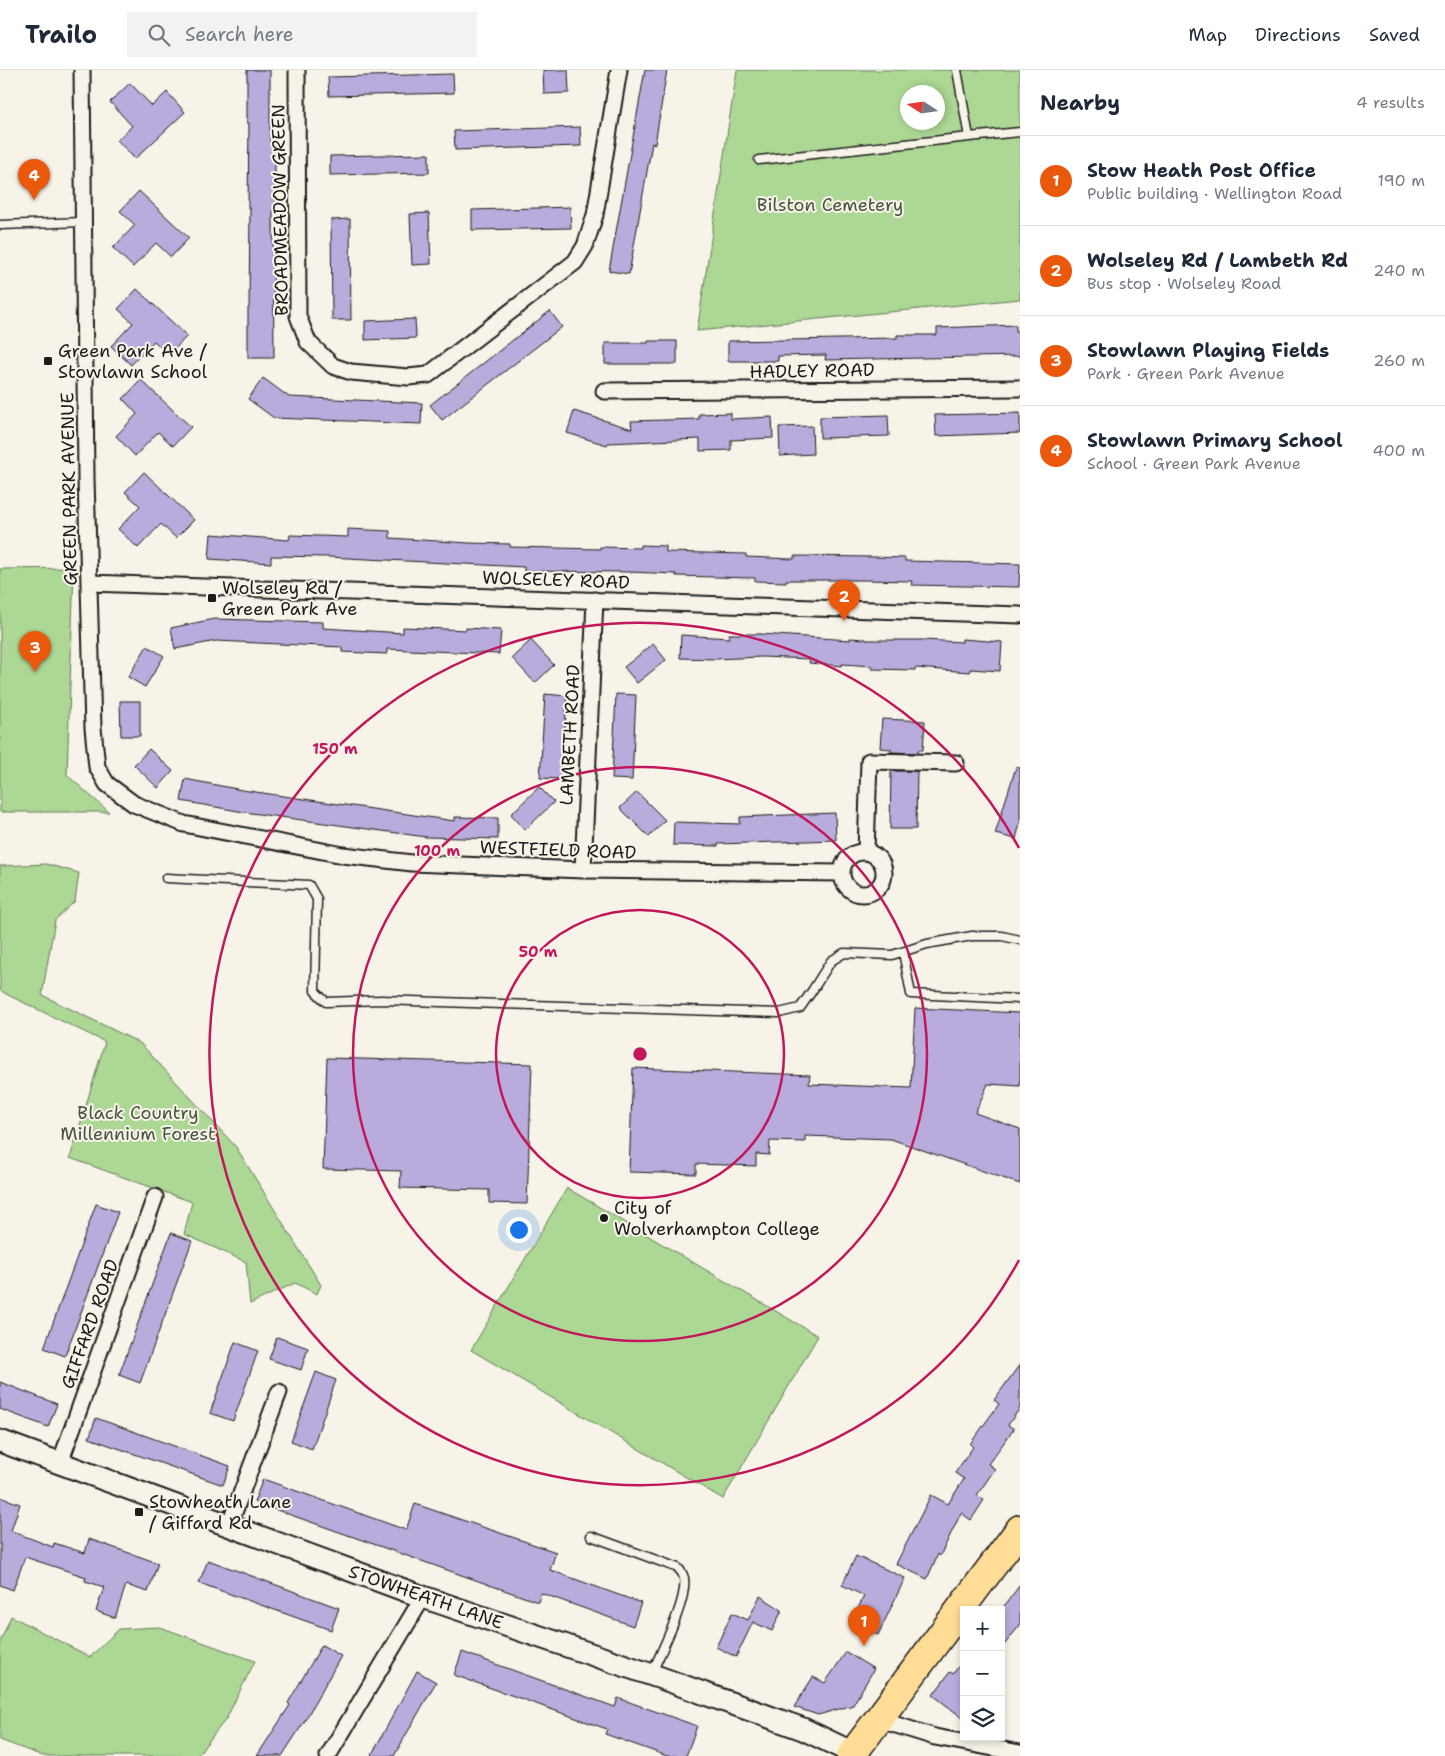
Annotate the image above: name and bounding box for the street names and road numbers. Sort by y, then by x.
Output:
street label: BROADMEADOW GREEN [266,104,294,316]
street label: HADLEY ROAD [749,358,875,384]
street label: GREEN PARK AVENUE [55,392,83,586]
street label: WOLSELEY ROAD [482,565,630,595]
street label: LAMBETH ROAD [554,664,586,806]
street label: WESTFIELD ROAD [479,835,637,865]
street label: GIFFARD ROAD [55,1256,125,1392]
street label: STOWHEATH LANE [345,1559,507,1635]

